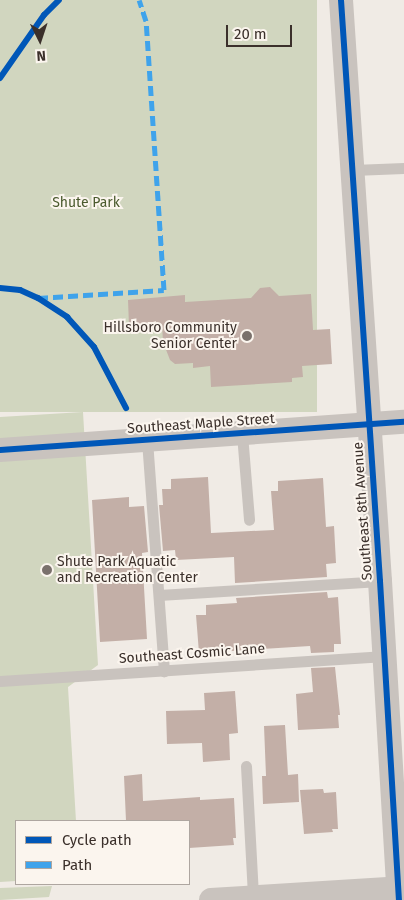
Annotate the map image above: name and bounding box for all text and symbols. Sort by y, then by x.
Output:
north arrow [15,15,65,65]
scale bar [229,15,295,47]
text: 20 m [234,25,267,43]
text: N [36,47,46,64]
park label: Shute Park [52,195,120,211]
place label: Hillsboro Community Senior Center [104,320,237,352]
marker: Hillsboro Community Senior Center [241,330,253,342]
street label: Southeast Maple Street [127,410,275,438]
street label: Southeast 8th Avenue [350,441,376,581]
place label: Shute Park Aquatic and Recreation Center [57,554,198,586]
marker: Shute Park Aquatic and Recreation Center [41,564,53,576]
street label: Southeast Cosmic Lane [118,641,266,667]
legend [15,820,190,885]
text: Cycle path [62,831,132,849]
text: Path [62,856,92,874]

